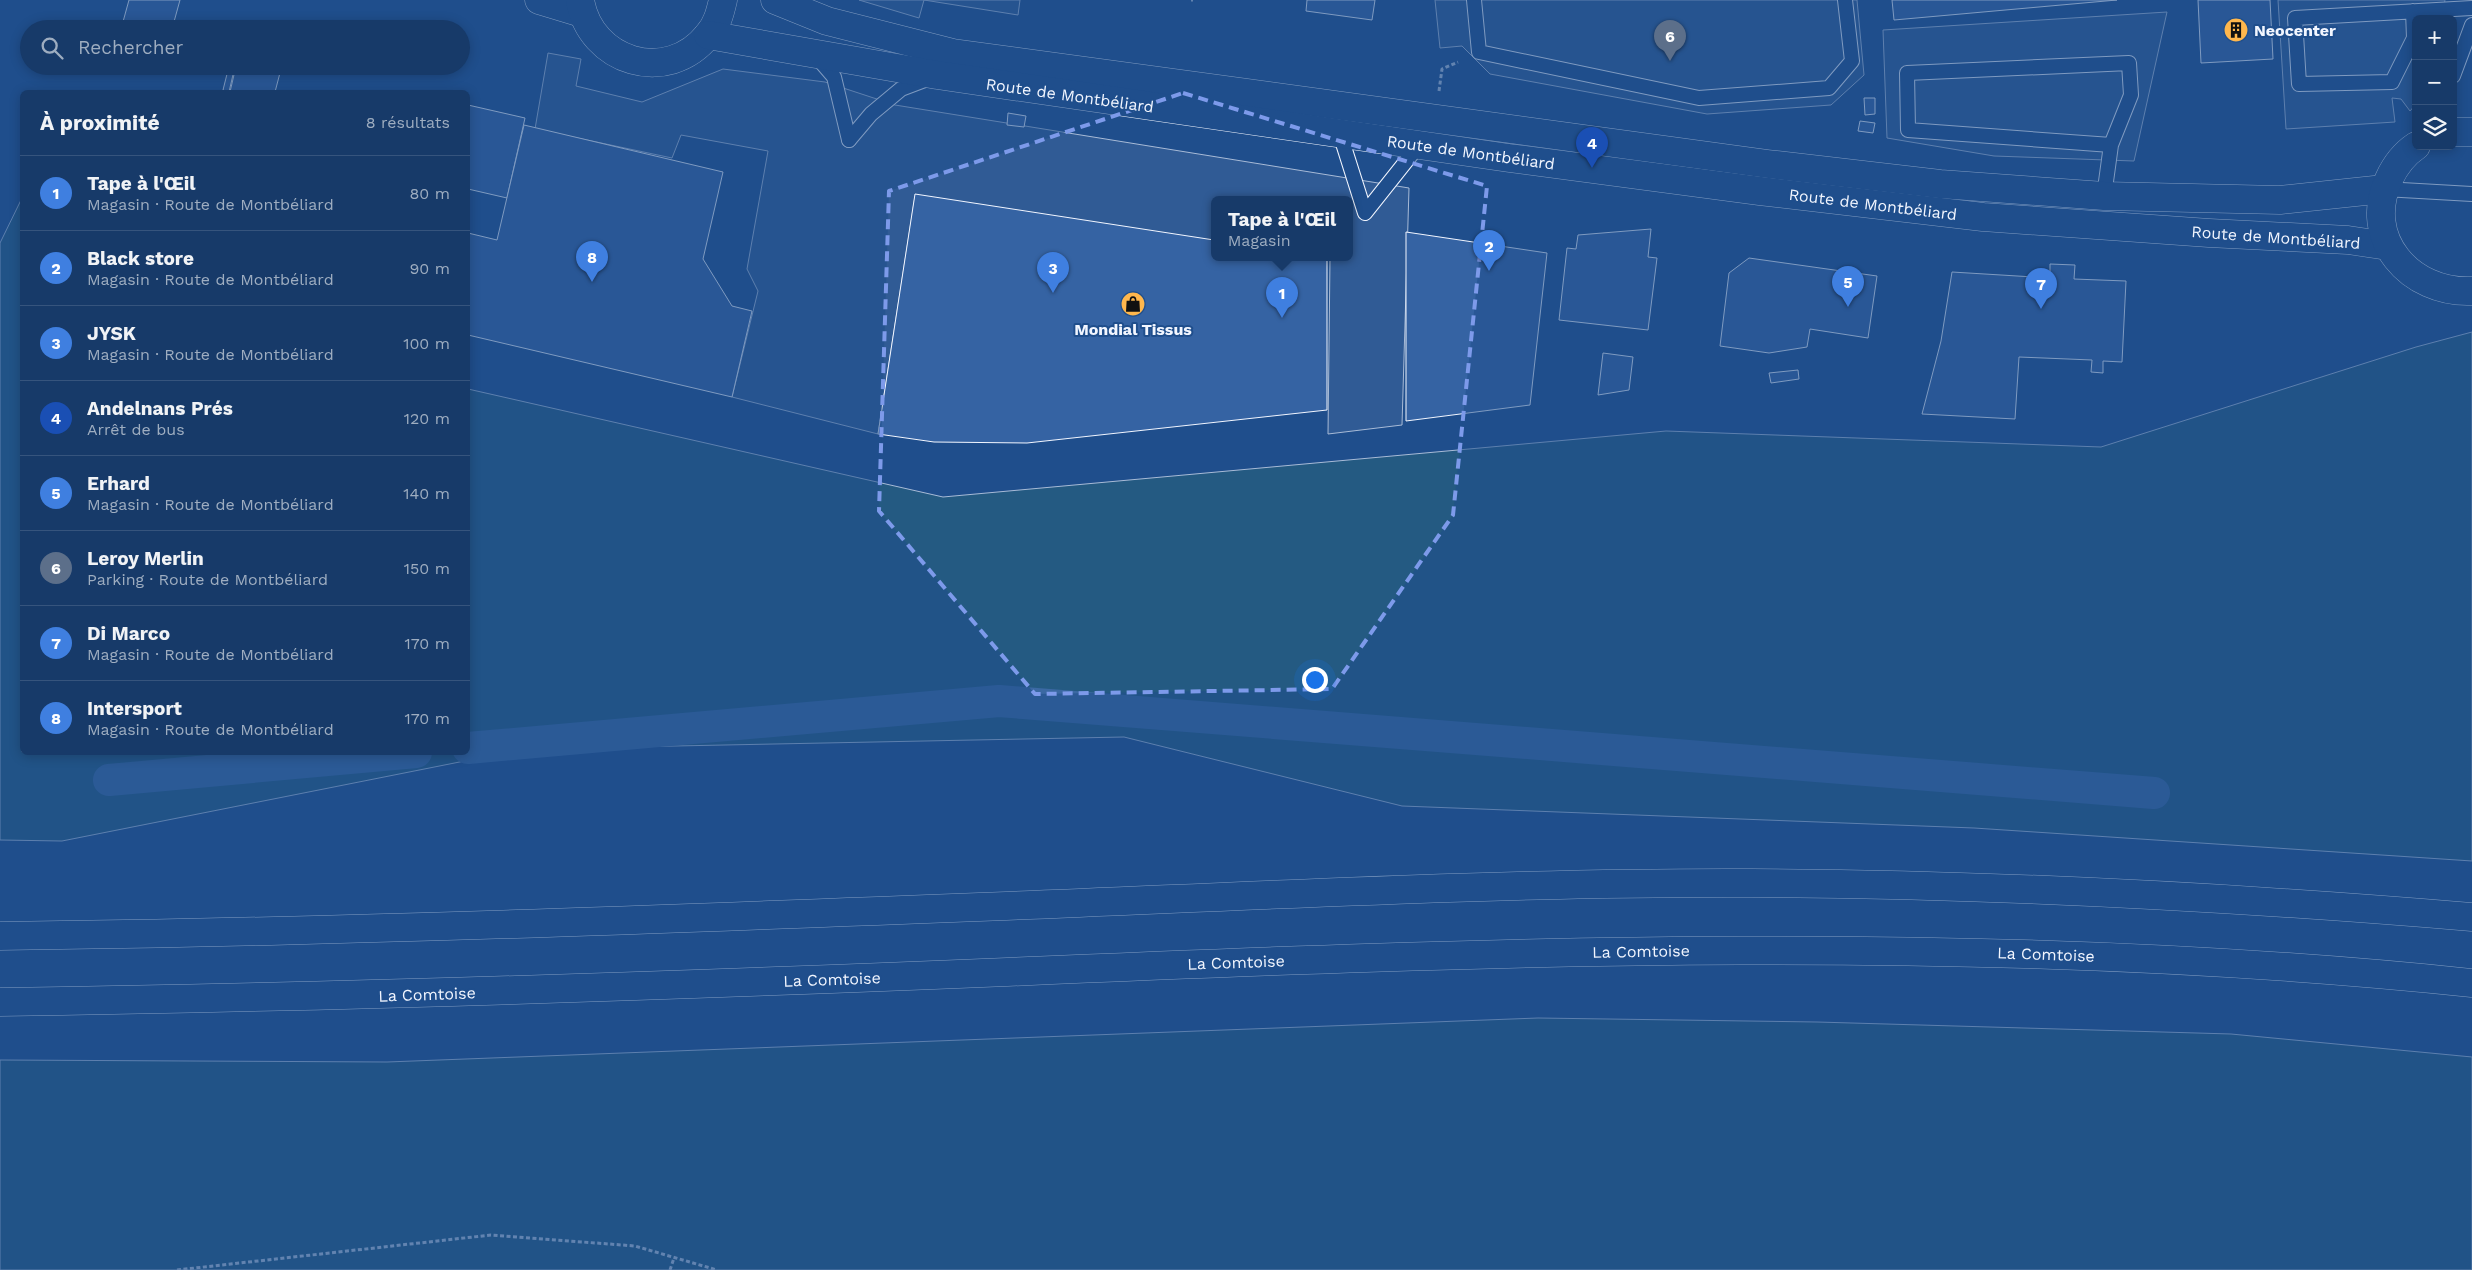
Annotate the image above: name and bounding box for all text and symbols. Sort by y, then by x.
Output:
map controls [2412,15,2457,150]
button: + [2412,15,2457,60]
building icon: Neocenter [2223,17,2249,43]
search box [20,20,470,75]
pin: 6 [1654,20,1686,61]
place label: Neocenter [2254,21,2336,40]
icon: search [38,34,66,62]
text: Rechercher [78,36,183,59]
button: − [2412,60,2457,105]
street label: Route de Montbéliard [985,74,1155,117]
button: layers [2412,105,2457,150]
text: À proximité [40,110,160,135]
text: 8 résultats [366,113,450,132]
pin: 4 [1576,127,1608,168]
street label: Route de Montbéliard [1386,131,1556,174]
text: Tape à l'Œil [87,172,195,195]
text: 1 [53,184,59,203]
text: 80 m [409,184,450,203]
street label: Route de Montbéliard [1788,185,1958,224]
text: Magasin · Route de Montbéliard [87,195,334,214]
popup [1211,196,1353,261]
text: Tape à l'Œil [1228,208,1336,231]
street label: Route de Montbéliard [2191,222,2361,253]
pin: 2 [1473,230,1505,271]
text: Magasin [1228,231,1291,250]
pin: 8 [576,241,608,282]
text: Black store [87,247,194,270]
pin: 3 [1037,252,1069,293]
text: 2 [51,259,61,278]
text: 90 m [409,259,450,278]
pin: 5 [1832,266,1864,307]
pin: 7 [2025,268,2057,309]
text: Magasin · Route de Montbéliard [87,270,334,289]
pin: 1 [1266,277,1298,318]
shop icon: Mondial Tissus [1120,291,1146,317]
place label: Mondial Tissus [1074,320,1192,339]
text: JYSK [87,322,136,345]
text: 3 [51,334,61,353]
text: 100 m [403,334,450,353]
text: Magasin · Route de Montbéliard [87,345,334,364]
text: Andelnans Prés [87,397,233,420]
text: 4 [51,409,61,428]
text: 120 m [404,409,450,428]
text: Arrêt de bus [87,420,185,439]
text: Erhard [87,472,150,495]
text: 5 [51,484,61,503]
text: 140 m [403,484,450,503]
text: Magasin · Route de Montbéliard [87,495,334,514]
text: Leroy Merlin [87,547,204,570]
text: 6 [51,559,61,578]
text: 150 m [404,559,450,578]
text: Parking · Route de Montbéliard [87,570,328,589]
text: Di Marco [87,622,170,645]
text: 7 [51,634,61,653]
text: 170 m [404,634,450,653]
text: Magasin · Route de Montbéliard [87,645,334,664]
your location [1302,667,1328,693]
text: Intersport [87,697,182,720]
text: 8 [51,709,61,728]
text: 170 m [404,709,450,728]
text: Magasin · Route de Montbéliard [87,720,334,739]
street label: La Comtoise [1592,941,1690,962]
street label: La Comtoise [1997,943,2095,966]
street label: La Comtoise [1187,951,1285,974]
street label: La Comtoise [783,968,881,991]
street label: La Comtoise [378,983,476,1006]

